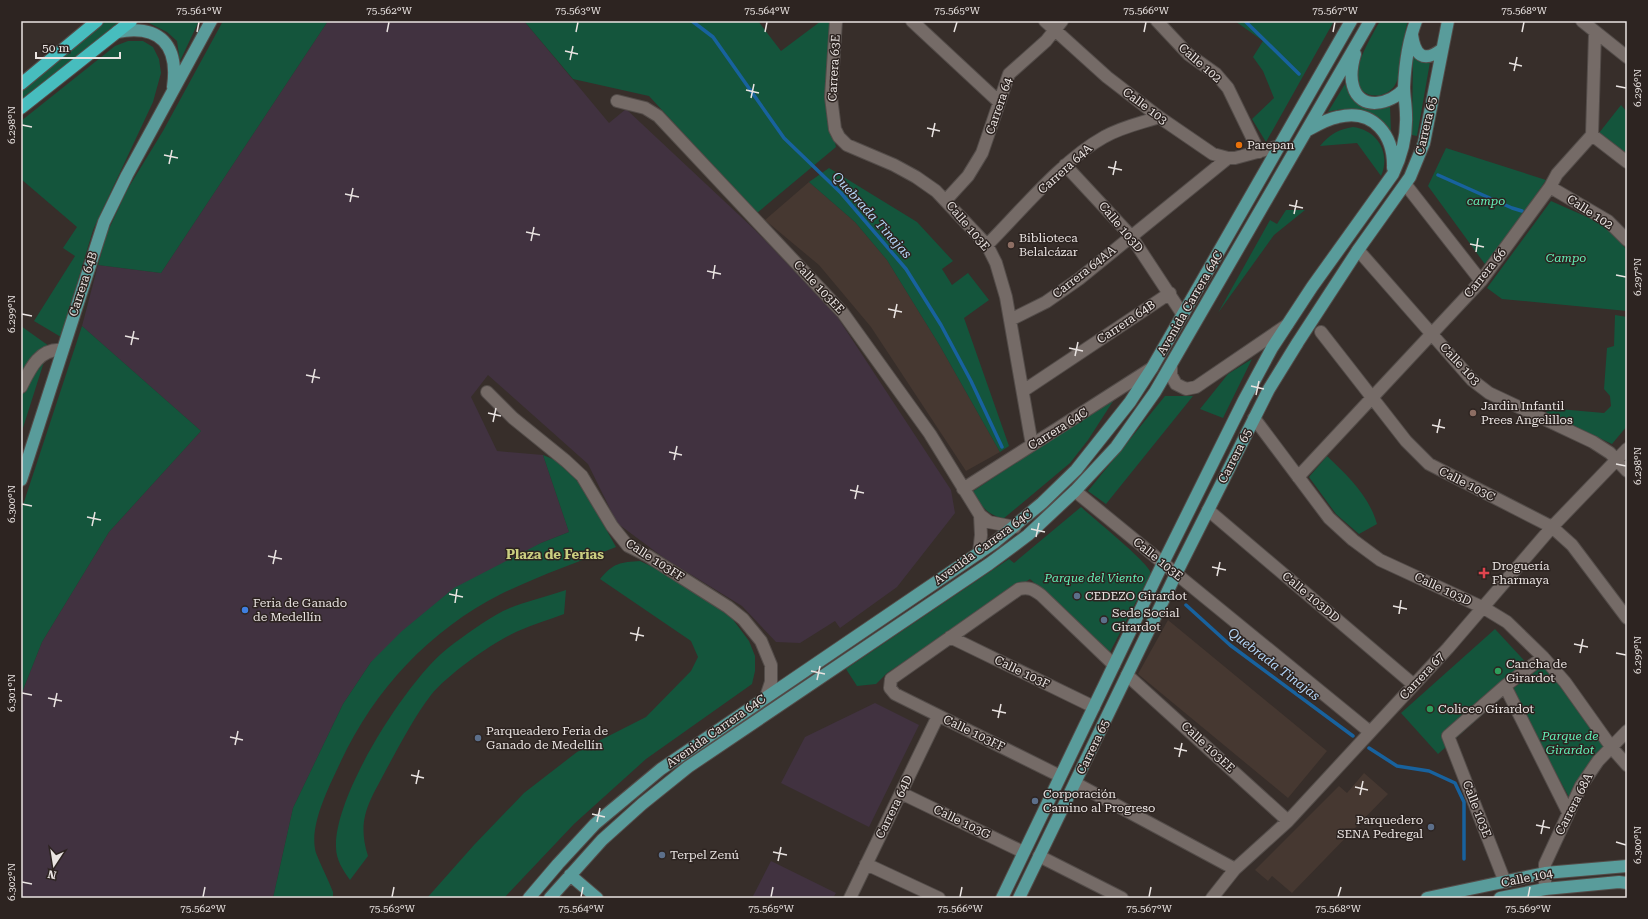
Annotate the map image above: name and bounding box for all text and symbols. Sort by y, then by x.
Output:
text: 75.561°W [176,5,223,16]
text: 75.562°W [366,5,413,16]
text: 75.563°W [555,5,602,16]
text: 75.564°W [744,5,791,16]
text: 75.565°W [934,5,981,16]
text: 75.566°W [1123,5,1170,16]
text: 75.567°W [1312,5,1359,16]
text: 75.568°W [1501,5,1548,16]
scale bar [36,34,120,60]
street label: Carrera 63E [825,34,843,102]
text: 50 m [42,41,69,55]
street label: Calle 102 [1176,41,1225,86]
text: 6.296°N [1632,69,1643,107]
street label: Carrera 64 [983,75,1015,136]
street label: Calle 103 [1120,85,1170,127]
street label: Carrera 65 [1413,95,1440,156]
text: 6.298°N [6,106,17,144]
place label: Parepan [1247,138,1295,152]
marker: Parepan [1234,140,1244,150]
street label: Carrera 64A [1035,141,1095,197]
water label: Quebrada Tinajas [829,169,915,261]
street label: Calle 102 [1564,192,1616,232]
park label: campo [1467,194,1505,208]
street label: Calle 103E [943,199,993,253]
street label: Calle 103D [1096,199,1146,255]
place label: Biblioteca Belalcázar [1019,231,1078,259]
marker: Biblioteca Belalcázar [1006,240,1016,250]
street label: Carrera 64AA [1050,243,1119,301]
street label: Carrera 66 [1461,245,1509,300]
street label: Avenida Carrera 64C [1154,248,1226,358]
street label: Carrera 64B [66,250,100,318]
park label: Campo [1546,251,1586,265]
street label: Calle 103EE [791,257,847,317]
text: 6.297°N [1632,258,1643,296]
text: 6.299°N [6,295,17,333]
street label: Carrera 64B [1094,297,1158,347]
street label: Calle 103 [1437,340,1483,388]
place label: Jardin Infantil Prees Angelillos [1481,399,1573,427]
street label: Carrera 64C [1026,405,1091,453]
marker: Jardin Infantil Prees Angelillos [1468,408,1478,418]
street label: Carrera 65 [1215,426,1255,486]
text: 6.298°N [1632,447,1643,485]
street label: Calle 103C [1437,464,1498,504]
text: 6.300°N [6,485,17,523]
street label: Avenida Carrera 64C [931,506,1035,587]
street label: Calle 103E [1130,535,1186,583]
street label: Calle 103FF [623,536,687,584]
district label: Plaza de Ferias [506,547,604,562]
place label: Droguería Fharmaya [1492,559,1550,587]
marker: Droguería Fharmaya [1479,568,1489,578]
street label: Calle 103DD [1279,569,1343,625]
street label: Calle 103D [1412,570,1474,608]
park label: Parque del Viento [1043,571,1144,585]
place label: CEDEZO Girardot [1085,589,1187,603]
marker: CEDEZO Girardot [1072,591,1082,601]
place label: Feria de Ganado de Medellín [253,596,347,624]
marker: Feria de Ganado de Medellín [240,605,250,615]
place label: Sede Social Girardot [1112,606,1180,634]
marker: Sede Social Girardot [1099,615,1109,625]
water label: Quebrada Tinajas [1225,625,1323,703]
text: 6.299°N [1632,636,1643,674]
street label: Carrera 67 [1397,649,1448,702]
street label: Calle 103F [992,653,1052,691]
place label: Cancha de Girardot [1506,657,1568,685]
marker: Cancha de Girardot [1493,666,1503,676]
text: 6.301°N [6,674,17,712]
street label: Avenida Carrera 64C [664,691,769,771]
place label: Coliceo Girardot [1438,702,1535,716]
marker: Coliceo Girardot [1425,704,1435,714]
street label: Calle 103FF [941,712,1007,754]
street label: Carrera 65 [1074,717,1112,777]
street label: Calle 103EE [1178,719,1238,775]
place label: Parqueadero Feria de Ganado de Medellín [486,724,608,752]
park label: Parque de Girardot [1541,729,1598,757]
marker: Parqueadero Feria de Ganado de Medellín [473,733,483,743]
street label: Carrera 68A [1552,770,1596,837]
street label: Carrera 64D [873,773,915,841]
street label: Calle 103E [1460,778,1494,840]
place label: Corporación Camino al Progreso [1043,787,1155,815]
marker: Corporación Camino al Progreso [1030,796,1040,806]
street label: Calle 103G [931,802,993,842]
place label: Parquedero SENA Pedregal [1337,813,1423,841]
marker: Parquedero SENA Pedregal [1426,822,1436,832]
text: 6.300°N [1632,826,1643,864]
north arrow [34,845,74,885]
place label: Terpel Zenú [670,848,740,862]
marker: Terpel Zenú [657,850,667,860]
text: 6.302°N [6,863,17,901]
street label: Calle 104 [1500,866,1554,890]
text: N [46,867,58,882]
text: 75.562°W [180,903,227,914]
text: 75.563°W [369,903,416,914]
text: 75.564°W [558,903,605,914]
text: 75.565°W [748,903,795,914]
text: 75.566°W [937,903,984,914]
text: 75.567°W [1126,903,1173,914]
text: 75.568°W [1315,903,1362,914]
text: 75.569°W [1505,903,1552,914]

